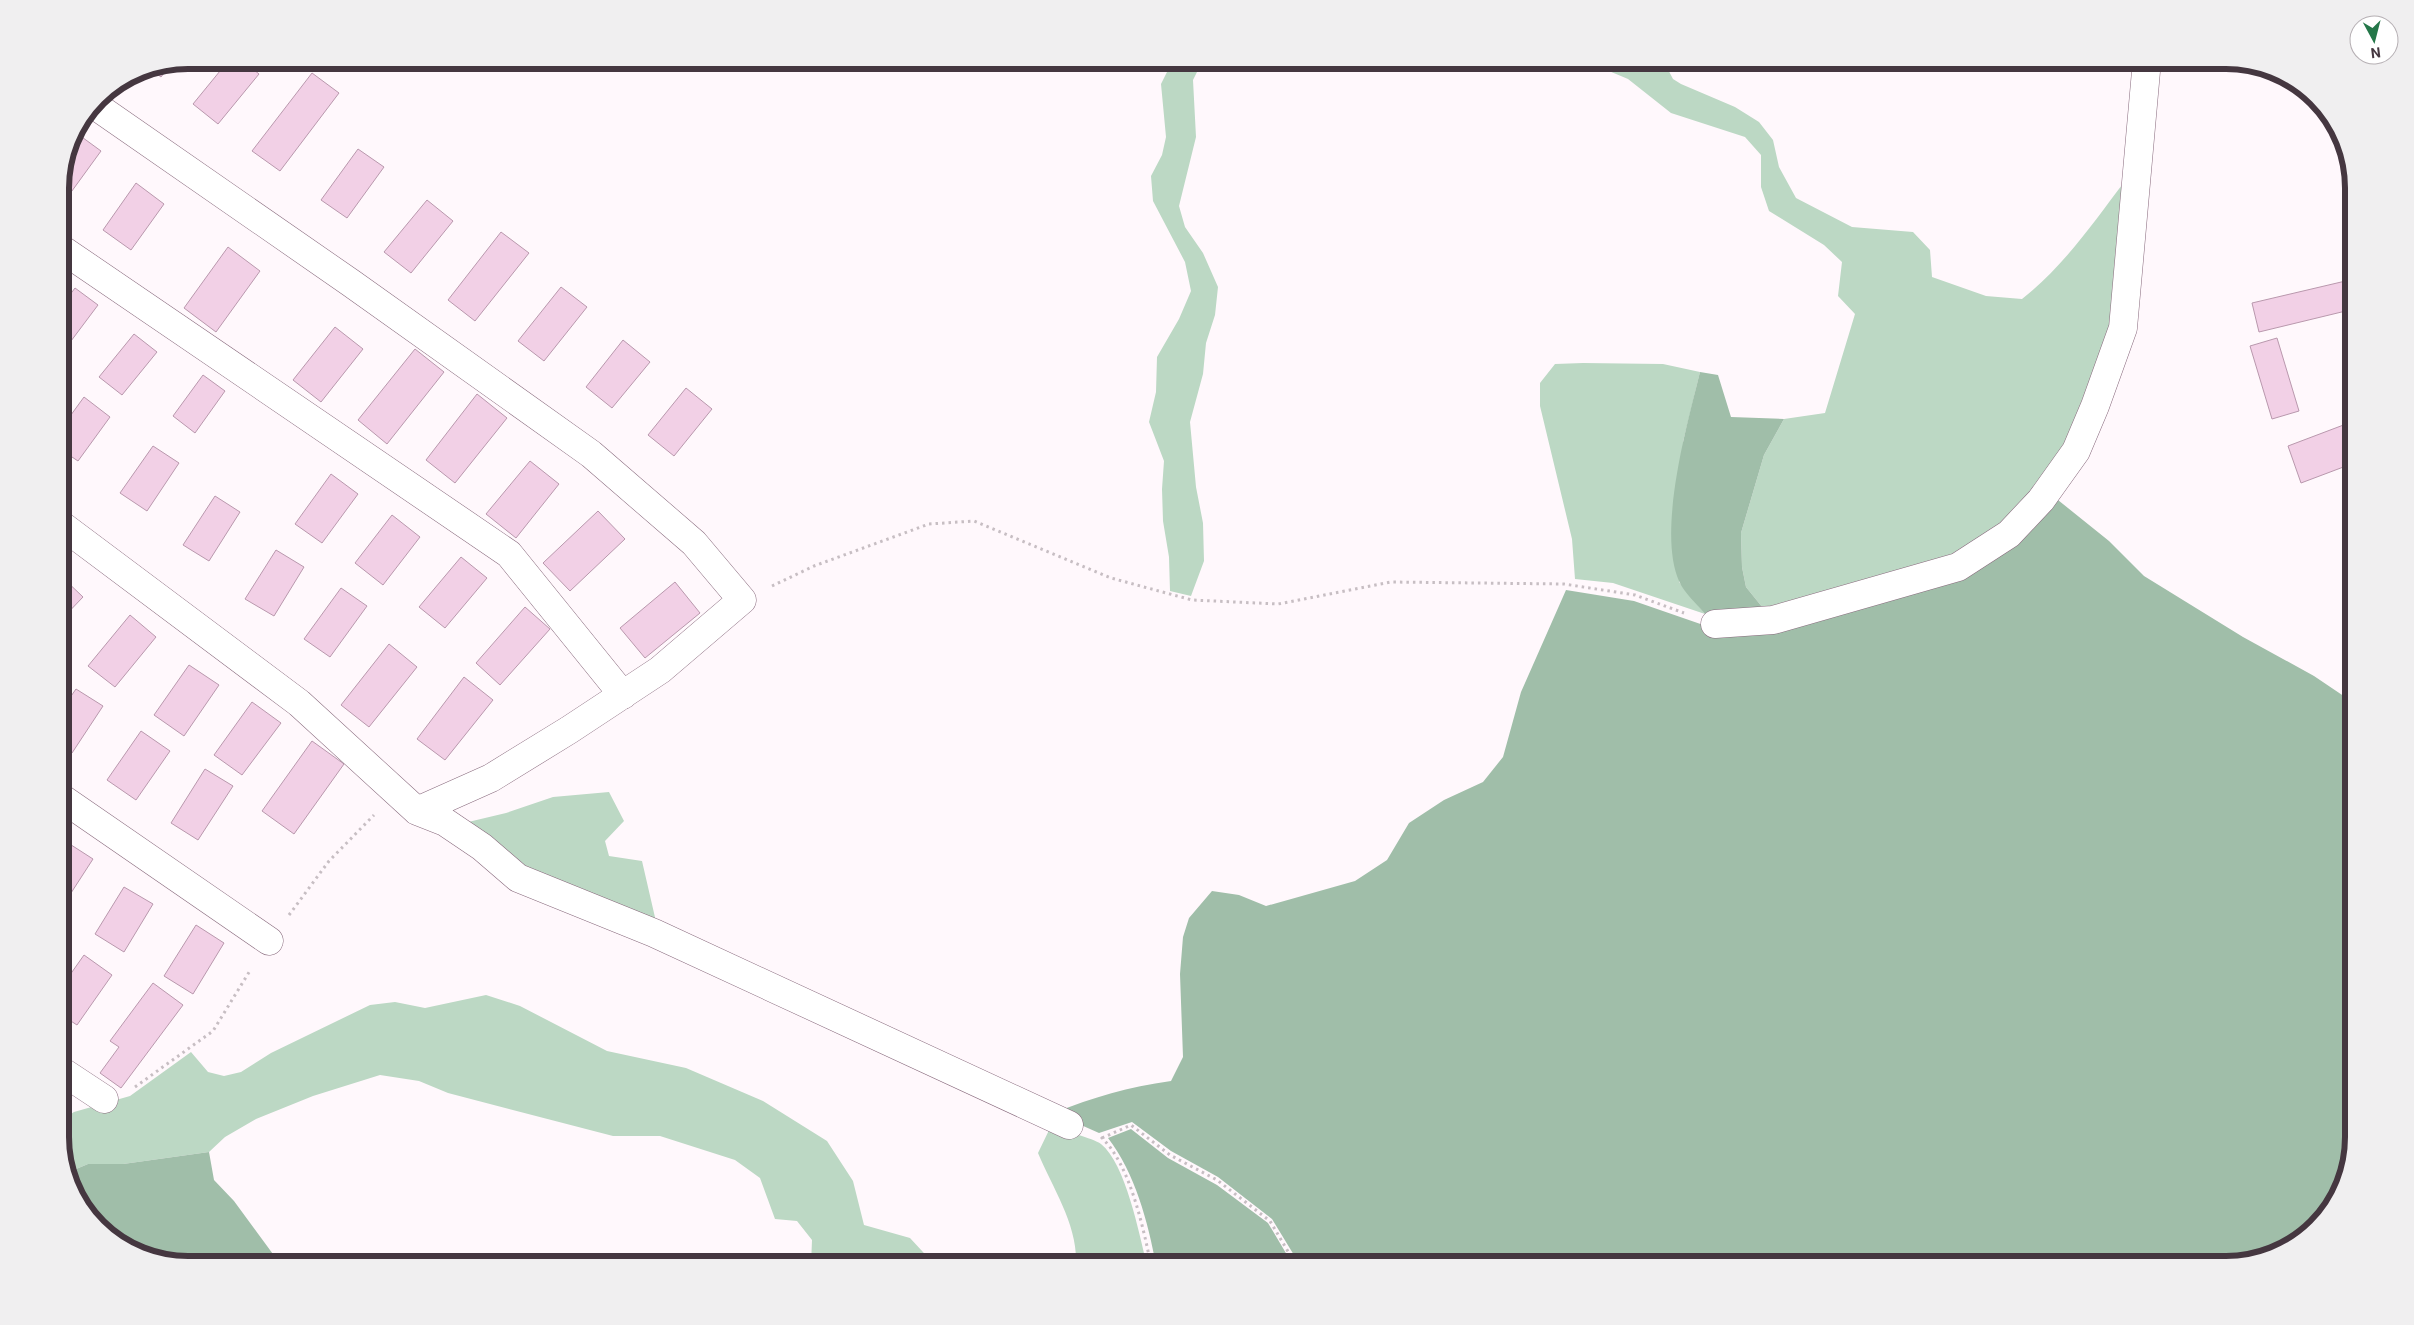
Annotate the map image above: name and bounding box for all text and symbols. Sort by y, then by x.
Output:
north arrow [2349,15,2399,65]
text: N [2370,44,2381,61]

